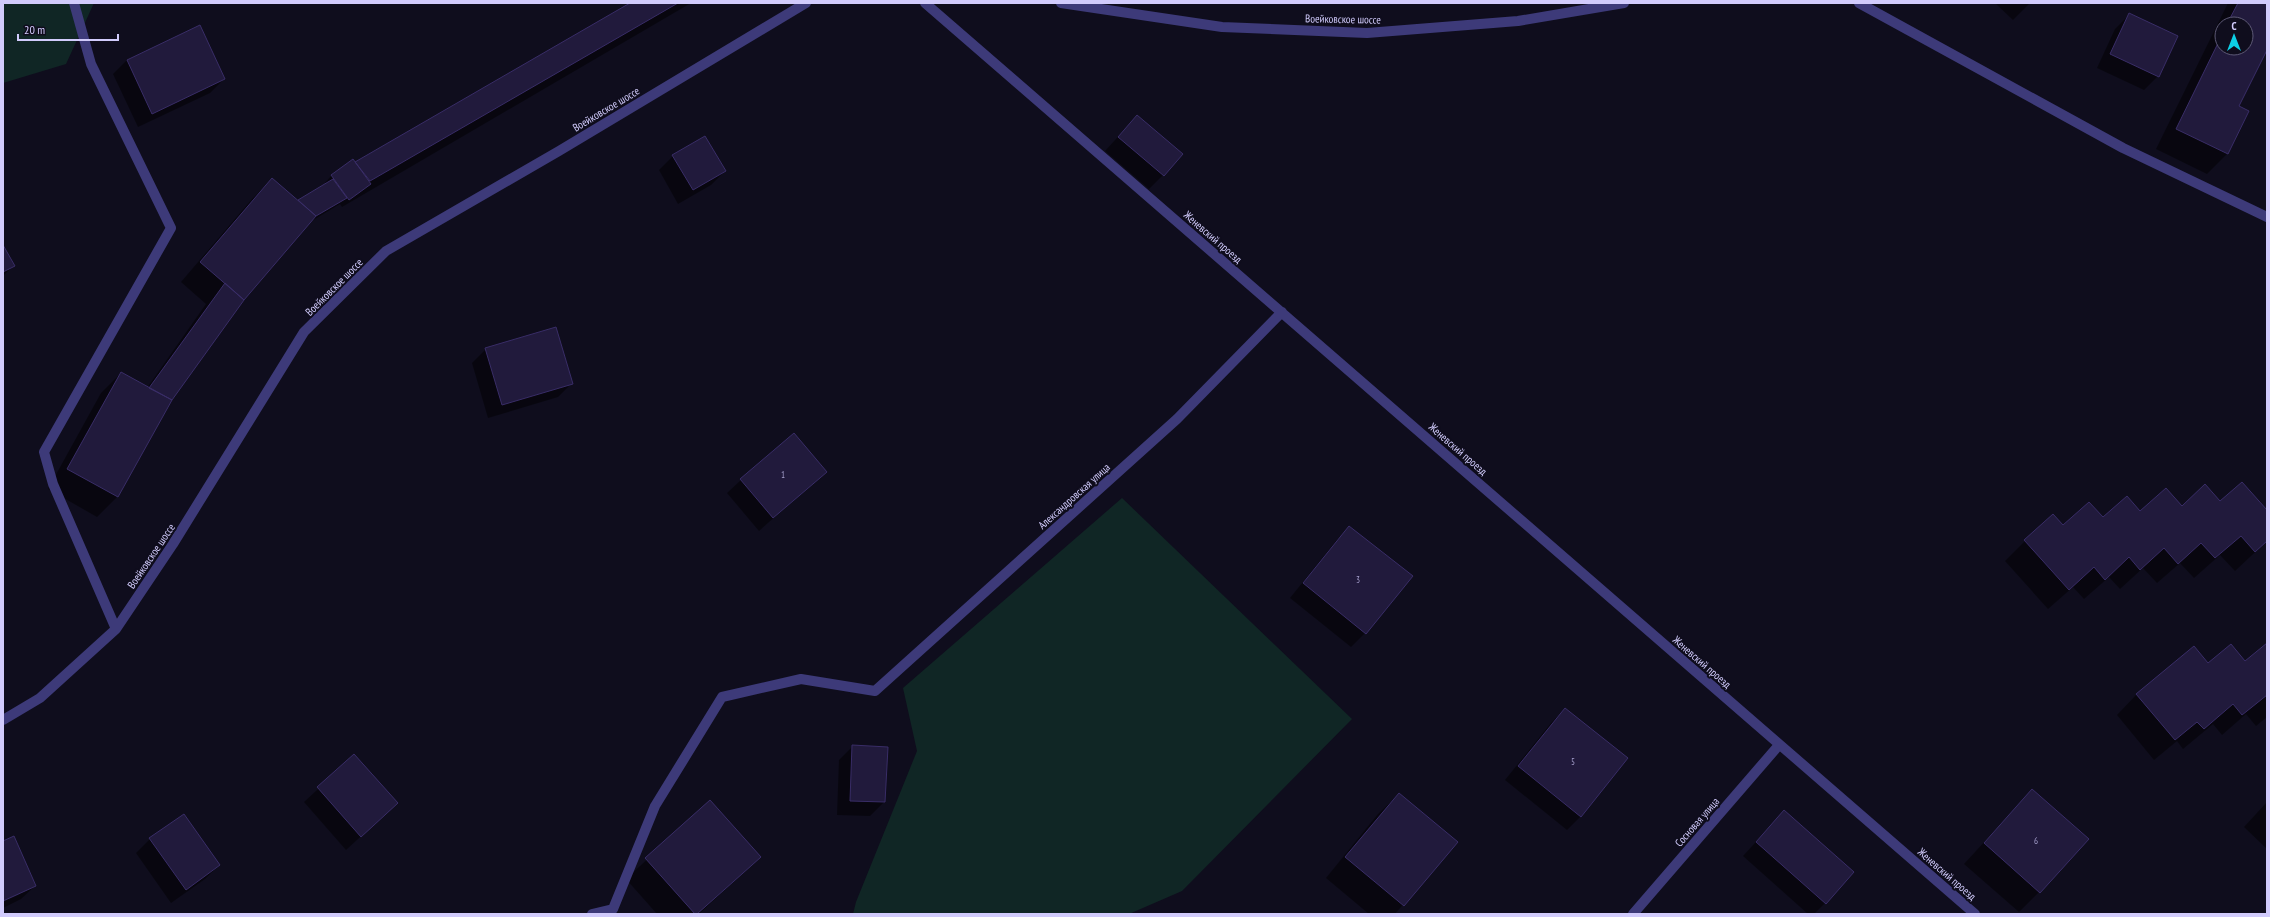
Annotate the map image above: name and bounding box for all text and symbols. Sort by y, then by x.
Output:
street label: Воейковское шоссе [1305,11,1381,27]
scale bar [18,16,118,42]
north arrow [2214,16,2254,56]
text: С [2231,19,2237,33]
text: 20 m [24,22,45,37]
street label: Воейковское шоссе [570,83,642,134]
street label: Женевский проезд [1180,207,1245,266]
street label: Воейковское шоссе [302,255,366,319]
street label: Женевский проезд [1425,419,1490,478]
street label: Александровская улица [1035,460,1113,532]
house number: 1 [781,469,785,480]
street label: Воейковское шоссе [124,520,178,591]
house number: 3 [1356,574,1360,585]
street label: Женевский проезд [1669,632,1734,691]
house number: 5 [1571,756,1575,767]
street label: Сосновая улица [1672,794,1722,850]
house number: 6 [2034,835,2038,846]
street label: Женевский проезд [1914,844,1979,903]

